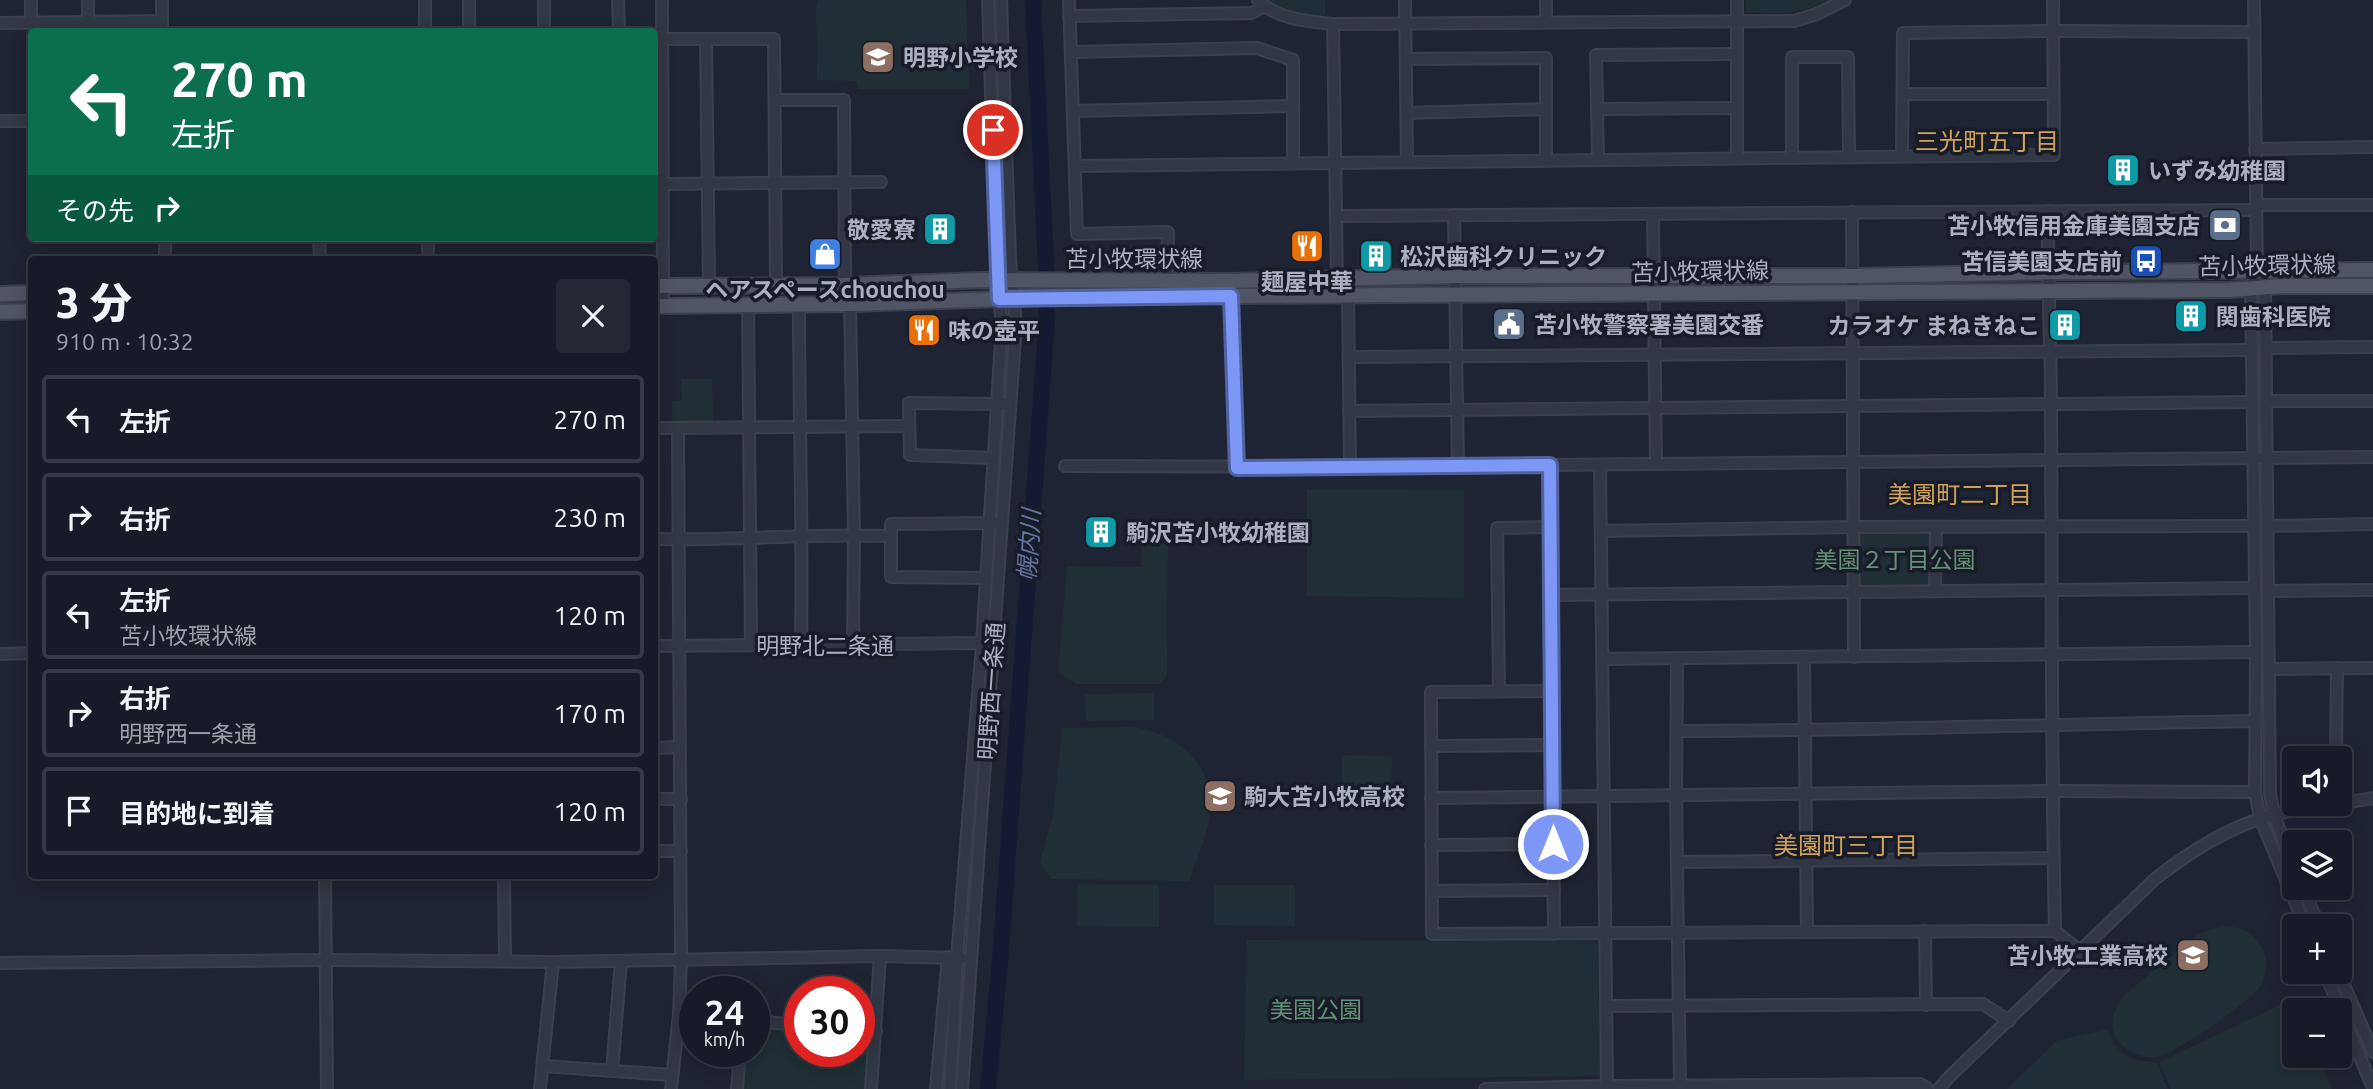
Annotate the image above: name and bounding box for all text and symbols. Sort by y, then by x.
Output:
school or university icon: 明野小学校 [859,38,897,76]
place label: 明野小学校 [903,45,1018,70]
text: 270 m [171,51,308,106]
icon: left [56,56,147,147]
pin [963,100,1023,160]
icon: arrive [974,111,1012,149]
text: 左折 [171,116,235,152]
district label: 三光町五丁目 [1915,128,2059,155]
building icon: いずみ幼稚園 [2104,151,2142,189]
place label: いずみ幼稚園 [2148,158,2286,183]
icon: right [148,189,186,227]
text: その先 [56,196,134,225]
bank icon: 苫小牧信用金庫美園支店 [2206,206,2244,244]
building icon: 敬愛寮 [921,210,959,248]
place label: 苫小牧信用金庫美園支店 [1947,213,2200,238]
place label: 敬愛寮 [847,217,916,242]
restaurant icon: 麺屋中華 [1288,227,1326,265]
shop icon: ヘアスペースchouchou [806,235,844,273]
building icon: 松沢歯科クリニック [1357,237,1395,275]
bus stop icon: 苫信美園支店前 [2127,242,2165,280]
place label: 松沢歯科クリニック [1400,244,1607,269]
street label: 苫小牧環状線 [1065,246,1203,271]
place label: 苫信美園支店前 [1961,249,2122,274]
street label: 苫小牧環状線 [2198,251,2336,279]
street label: 苫小牧環状線 [1631,257,1769,285]
place label: 麺屋中華 [1261,269,1353,294]
place label: ヘアスペースchouchou [705,277,945,302]
text: 3 分 [56,279,132,326]
button: close [556,279,630,353]
building icon: 関歯科医院 [2172,297,2210,335]
place label: 関歯科医院 [2216,304,2331,329]
public building icon: 苫小牧警察署美園交番 [1490,305,1528,343]
building icon: カラオケ まねきねこ [2046,306,2084,344]
restaurant icon: 味の壺平 [905,311,943,349]
place label: 苫小牧警察署美園交番 [1534,312,1764,337]
place label: カラオケ まねきねこ [1828,313,2040,338]
place label: 味の壺平 [948,318,1040,343]
text: 910 m · 10:32 [56,329,194,354]
icon: left [60,400,98,438]
text: 270 m [554,405,626,434]
text: 左折 [119,407,171,436]
district label: 美園町二丁目 [1888,481,2032,508]
icon: right [60,498,98,536]
text: 230 m [554,503,626,532]
text: 右折 [119,505,171,534]
water label: 幌内川 [1013,505,1045,582]
building icon: 駒沢苫小牧幼稚園 [1082,513,1120,551]
place label: 駒沢苫小牧幼稚園 [1126,520,1310,545]
park label: 美園２丁目公園 [1815,547,1976,572]
text: 左折 [119,586,171,615]
icon: left [60,596,98,634]
text: 120 m [554,601,626,630]
street label: 明野西一条通 [974,621,1008,761]
text: 苫小牧環状線 [119,623,257,648]
street label: 明野北二条通 [756,633,894,658]
text: 右折 [119,684,171,713]
icon: right [60,694,98,732]
text: 170 m [554,699,626,728]
text: 明野西一条通 [119,721,257,746]
map controls [2282,746,2352,1068]
button: sound [2282,746,2352,816]
school or university icon: 駒大苫小牧高校 [1201,777,1239,815]
place label: 駒大苫小牧高校 [1244,784,1405,809]
icon: arrive [60,792,98,830]
text: 120 m [554,797,626,826]
text: 目的地に到着 [119,799,275,828]
position arrow [1516,807,1590,881]
button: layers [2282,830,2352,900]
district label: 美園町三丁目 [1774,832,1918,859]
button: + [2282,914,2352,984]
school or university icon: 苫小牧工業高校 [2174,936,2212,974]
place label: 苫小牧工業高校 [2007,943,2168,968]
speed limit sign: 30 [784,976,875,1067]
text: 24 [705,992,744,1032]
park label: 美園公園 [1270,997,1362,1022]
button: − [2282,998,2352,1068]
text: km/h [704,1029,745,1049]

